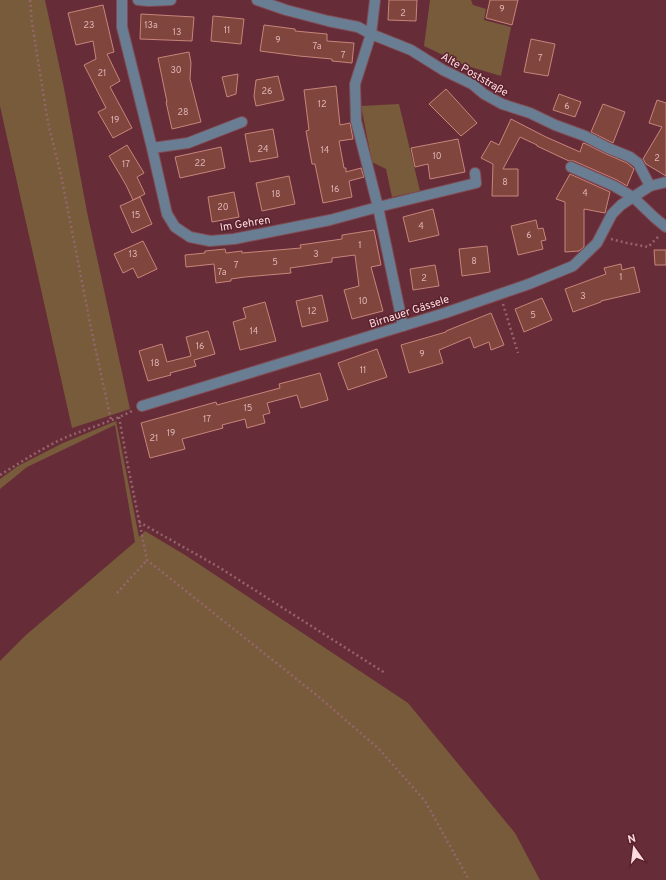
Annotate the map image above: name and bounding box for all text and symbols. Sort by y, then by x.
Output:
house number: 9 [499,4,505,15]
house number: 2 [400,8,406,19]
house number: 23 [84,20,94,31]
house number: 13a [144,20,158,31]
house number: 11 [224,25,230,36]
house number: 13 [173,27,181,38]
house number: 9 [275,35,281,46]
house number: 7a [312,41,322,52]
house number: 7 [341,50,346,61]
street label: Alte Poststraße [438,50,511,100]
house number: 7 [538,53,543,64]
house number: 30 [170,65,182,76]
house number: 21 [98,68,106,79]
house number: 26 [262,86,272,97]
house number: 12 [318,99,326,110]
house number: 6 [564,101,570,112]
house number: 28 [177,107,189,118]
house number: 19 [111,115,119,126]
house number: 24 [257,144,269,155]
house number: 14 [321,145,330,156]
house number: 10 [432,151,442,162]
house number: 2 [654,153,660,164]
house number: 22 [194,158,206,169]
house number: 17 [122,159,130,170]
house number: 8 [502,177,508,188]
house number: 16 [331,184,339,195]
house number: 4 [582,188,588,199]
house number: 18 [272,189,280,200]
house number: 20 [217,202,229,213]
house number: 15 [132,210,140,221]
street label: Im Gehren [219,213,271,235]
house number: 4 [418,221,424,232]
house number: 6 [526,230,532,241]
house number: 1 [358,240,362,251]
house number: 13 [129,249,137,260]
house number: 3 [313,249,319,260]
house number: 8 [471,256,477,267]
house number: 5 [272,257,278,268]
house number: 7 [234,260,239,271]
house number: 7a [217,267,227,278]
house number: 1 [619,272,623,283]
house number: 2 [421,273,427,284]
house number: 3 [580,291,586,302]
street label: Birnauer Gässele [367,292,451,332]
house number: 10 [358,296,368,307]
house number: 12 [308,306,316,317]
house number: 5 [530,310,536,321]
house number: 14 [250,326,259,337]
house number: 16 [196,341,204,352]
house number: 9 [419,349,425,360]
house number: 18 [151,358,159,369]
house number: 11 [360,365,366,376]
house number: 15 [244,403,252,414]
house number: 17 [203,414,211,425]
house number: 19 [167,428,175,439]
house number: 21 [150,433,158,444]
north arrow [614,828,654,868]
text: N [626,832,637,847]

